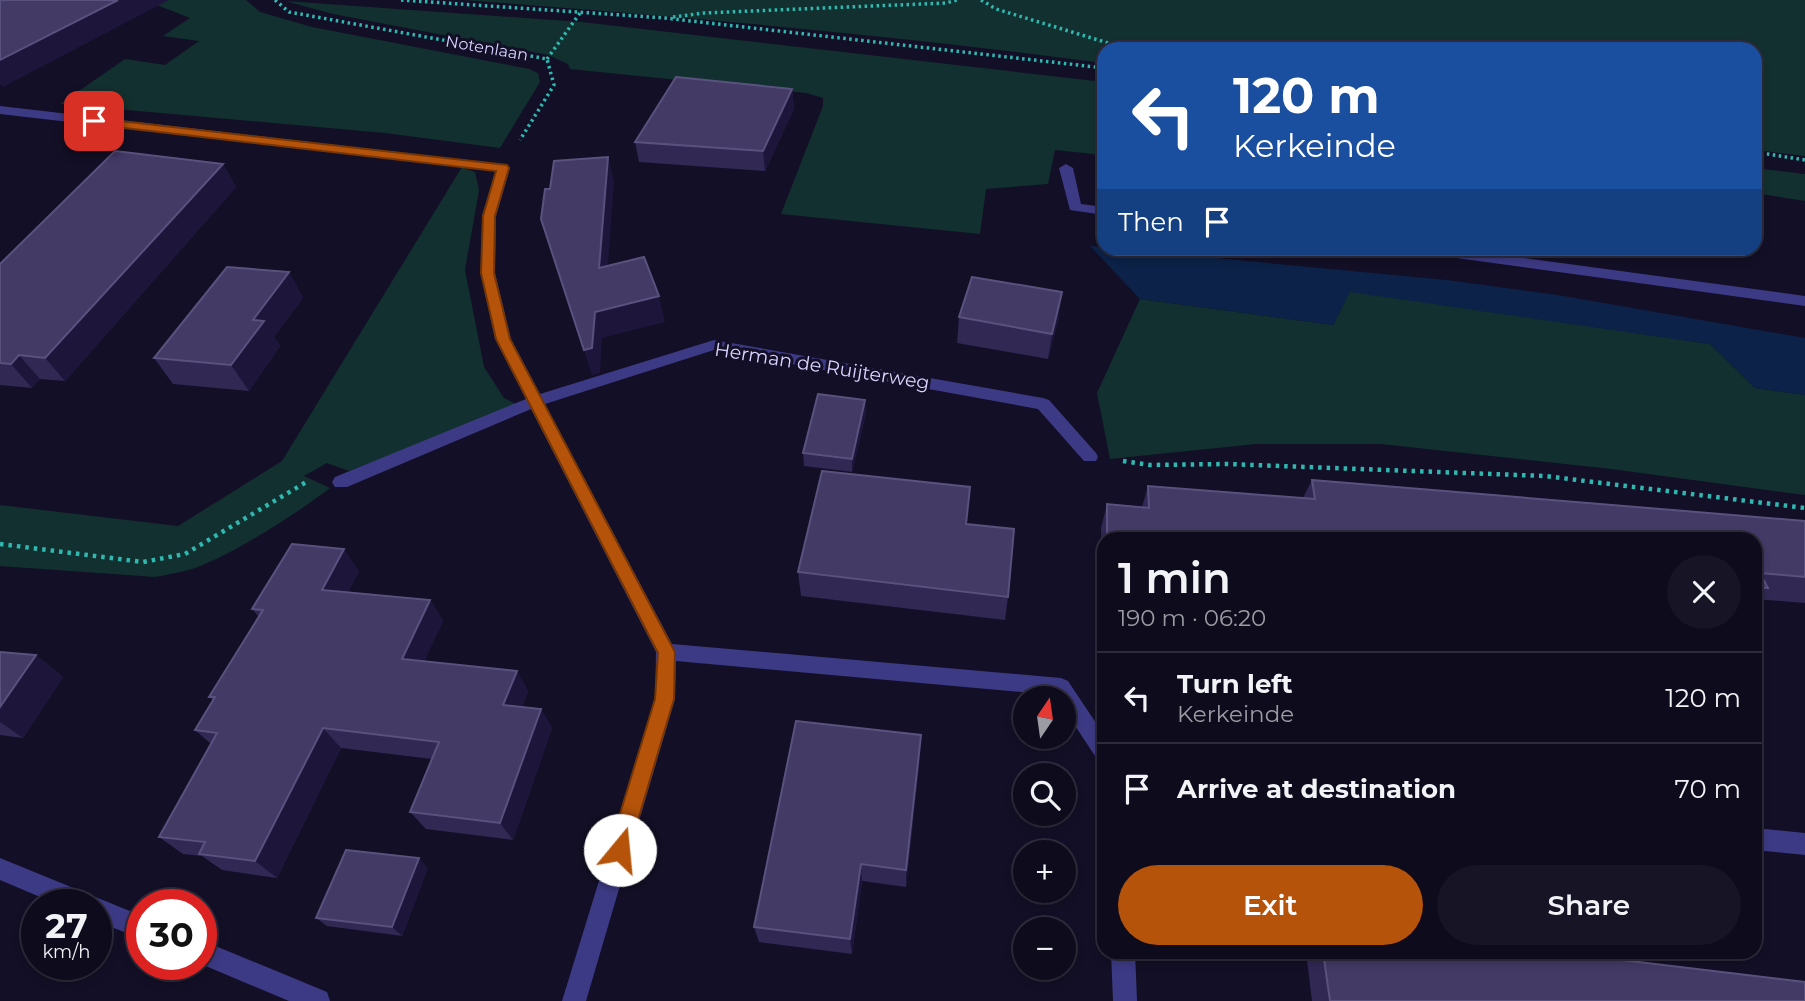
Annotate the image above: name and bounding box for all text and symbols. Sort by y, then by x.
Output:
street label: Notenlaan [444,31,530,65]
text: 120 m [1233,66,1380,125]
icon: left [1118,70,1209,161]
pin [64,91,124,151]
icon: arrive [75,102,113,140]
text: Kerkeinde [1233,126,1396,165]
icon: arrive [1198,203,1236,241]
text: Then [1118,206,1184,238]
street label: Herman de Ruijterweg [713,338,931,394]
text: 1 min [1118,552,1231,604]
button: close [1667,555,1741,629]
text: 190 m · 06:20 [1118,604,1266,632]
text: Turn left [1177,668,1293,700]
icon: left [1118,679,1156,717]
text: 120 m [1665,682,1741,714]
north arrow [1013,686,1076,749]
map controls [1013,686,1076,980]
text: Kerkeinde [1177,700,1294,728]
button: search [1013,763,1076,826]
icon: arrive [1118,770,1156,808]
text: Arrive at destination [1177,773,1456,805]
text: 70 m [1675,773,1741,805]
position arrow [583,813,657,887]
button: + [1013,840,1076,903]
button: Exit [1118,865,1423,945]
button: Share [1437,865,1741,945]
speed limit sign: 30 [126,889,217,980]
text: 27 [45,904,88,947]
button: − [1013,917,1076,980]
text: km/h [42,941,91,963]

